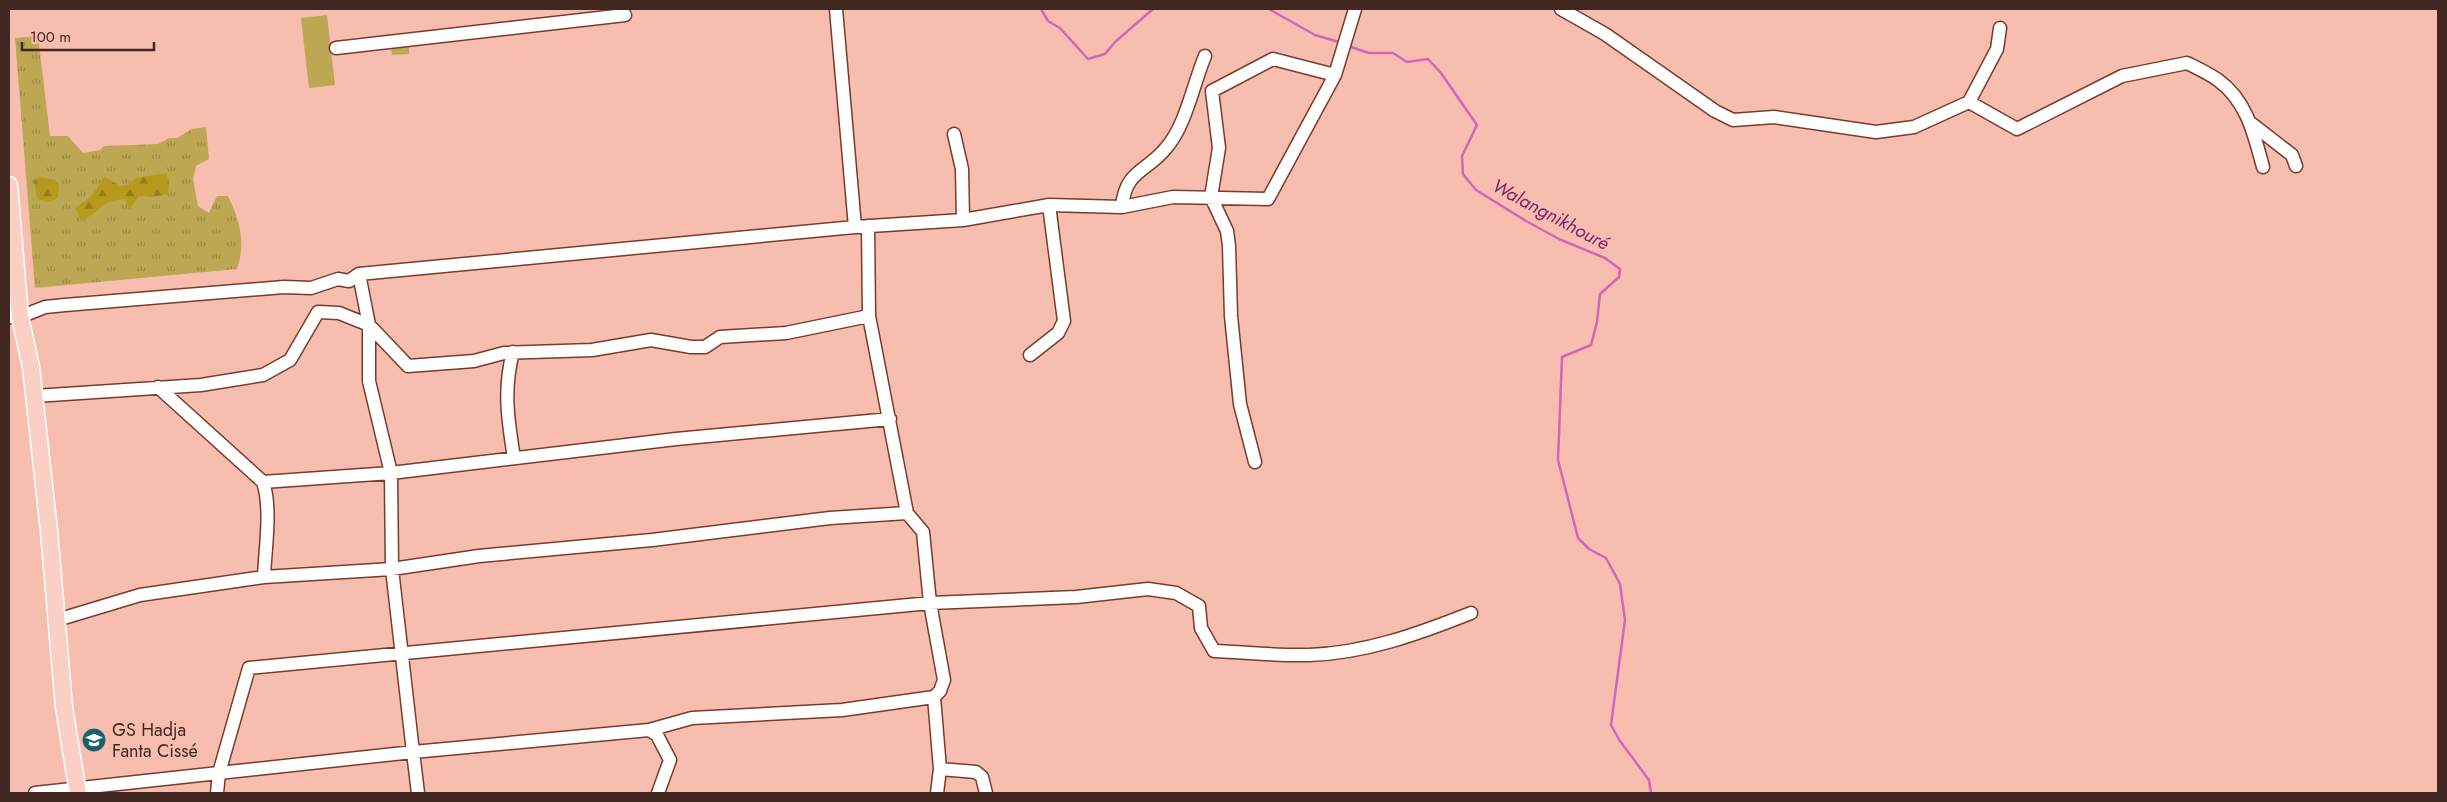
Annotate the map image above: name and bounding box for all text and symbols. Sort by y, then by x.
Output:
scale bar [22,20,155,52]
text: 100 m [30,26,71,48]
water label: Walangnikhouré [1487,172,1615,257]
place label: GS Hadja Fanta Cissé [112,717,198,764]
school or university icon: GS Hadja Fanta Cissé [81,727,107,753]

